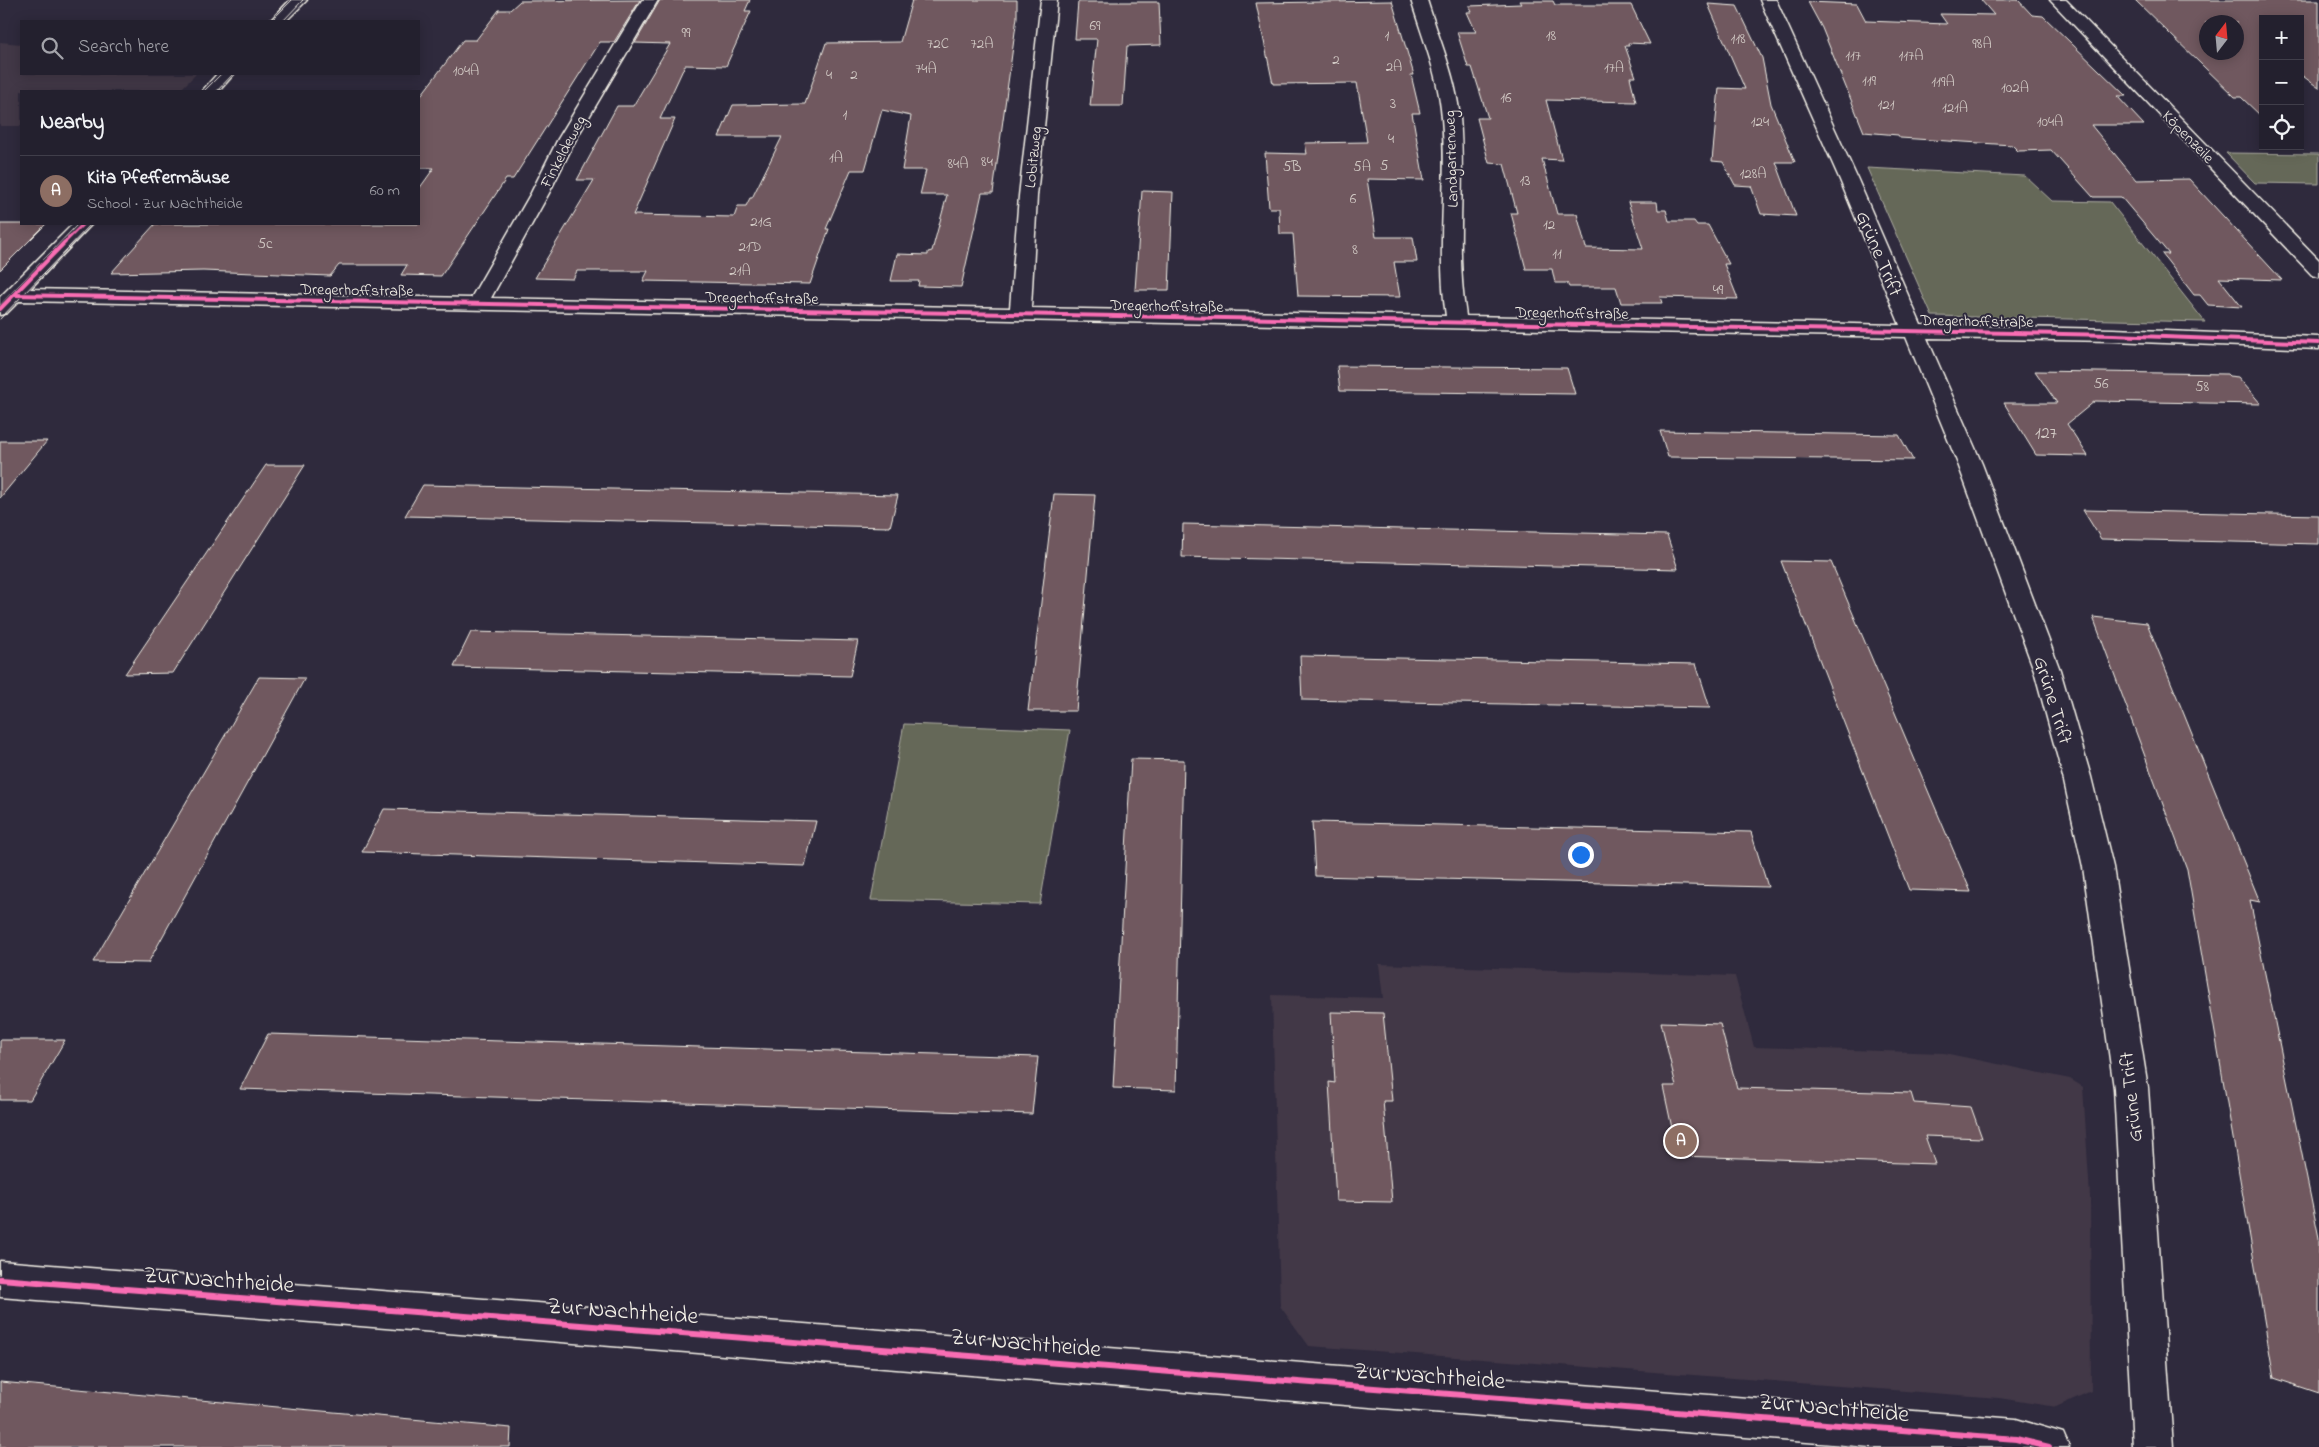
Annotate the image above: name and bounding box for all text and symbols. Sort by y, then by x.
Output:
house number: 69 [1089,15,1101,37]
north arrow [2199,15,2244,60]
map controls [2259,15,2304,150]
button: + [2259,15,2304,60]
search box [20,20,420,75]
house number: 99 [681,22,691,44]
house number: 1 [1385,25,1390,47]
house number: 18 [1546,25,1557,47]
house number: 118 [1730,28,1746,50]
house number: 72C [927,33,949,55]
house number: 72A [971,33,993,55]
house number: 98A [1972,33,1992,55]
icon: search [38,34,66,62]
text: Search here [78,34,169,61]
house number: 117 [1845,45,1861,67]
house number: 117A [1899,45,1923,67]
house number: 2 [1332,49,1340,71]
house number: 2A [1386,56,1402,78]
house number: 17A [1604,57,1624,79]
house number: 74A [915,58,937,80]
house number: 104A [453,60,479,82]
button: − [2259,60,2304,105]
house number: 4 [826,64,832,86]
house number: 2 [850,64,858,86]
house number: 119 [1862,70,1877,92]
house number: 119A [1931,71,1955,93]
house number: 102A [2001,77,2029,99]
house number: 16 [1500,87,1512,109]
house number: 3 [1390,93,1396,115]
house number: 121 [1878,94,1895,116]
house number: 121A [1942,97,1968,119]
house number: 1 [843,104,848,126]
street label: Köpenzeile [2156,105,2220,170]
button: locate [2259,105,2304,150]
text: Nearby [40,108,104,138]
street label: Landgartenweg [1438,110,1466,208]
street label: Finkeldeweg [534,111,593,193]
house number: 124 [1751,111,1769,133]
house number: 104A [2037,111,2063,133]
street label: Lobitzweg [1019,125,1049,189]
house number: 4 [1388,128,1394,150]
house number: 1A [829,147,843,169]
house number: 84 [981,151,993,173]
house number: 84A [947,153,969,175]
house number: 5 [1380,155,1389,177]
house number: 5B [1283,156,1301,178]
house number: 5A [1353,156,1371,178]
house number: 128A [1739,163,1767,185]
text: Kita Pfeffermäuse [87,165,230,192]
house number: 13 [1520,170,1530,192]
text: A [51,179,61,203]
text: 60 m [370,179,400,203]
house number: 6 [1350,188,1357,210]
text: School · Zur Nachtheide [87,192,243,216]
street label: Grüne Trift [1847,207,1909,302]
house number: 21G [750,211,772,233]
house number: 12 [1543,214,1556,236]
house number: 5c [257,233,273,255]
house number: 21D [738,236,762,258]
house number: 8 [1352,239,1358,261]
house number: 11 [1552,243,1562,265]
house number: 21A [729,260,751,282]
street label: Dregerhoffstraße [299,278,415,304]
house number: 49 [1713,279,1724,301]
street label: Dregerhoffstraße [704,286,820,312]
street label: Dregerhoffstraße [1109,294,1225,320]
street label: Dregerhoffstraße [1514,301,1630,327]
street label: Dregerhoffstraße [1919,309,2035,335]
house number: 56 [2093,373,2109,395]
house number: 58 [2195,376,2209,398]
house number: 127 [2035,421,2058,447]
street label: Grüne Trift [2025,653,2079,748]
your location [1568,842,1594,868]
street label: Grüne Trift [2113,1050,2152,1143]
pin: A [1665,1122,1697,1160]
street label: Zur Nachtheide [142,1259,295,1304]
street label: Zur Nachtheide [546,1290,699,1335]
street label: Zur Nachtheide [949,1320,1103,1369]
street label: Zur Nachtheide [1353,1355,1506,1400]
street label: Zur Nachtheide [1757,1385,1911,1434]

